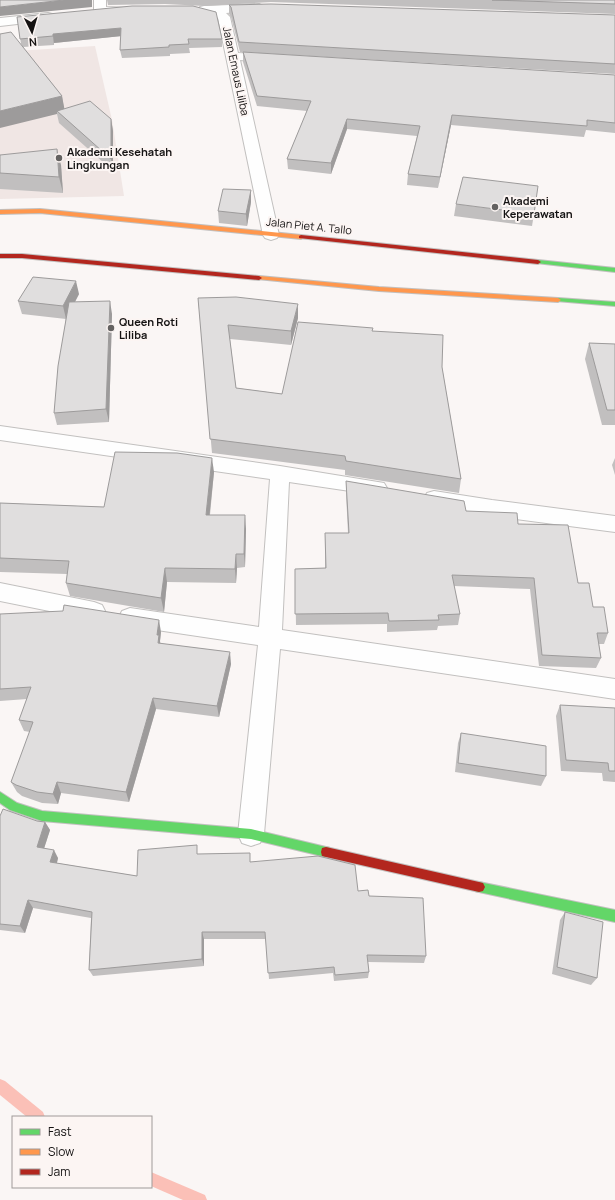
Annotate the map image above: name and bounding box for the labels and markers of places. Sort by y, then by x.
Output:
place label: Akademi Kesehatah Lingkungan [67,144,172,172]
marker: Akademi Kesehatah Lingkungan [54,153,64,163]
place label: Akademi Keperawatan [503,193,573,221]
marker: Akademi Keperawatan [490,202,500,212]
place label: Queen Roti Liliba [119,314,178,342]
marker: Queen Roti Liliba [106,323,116,333]

